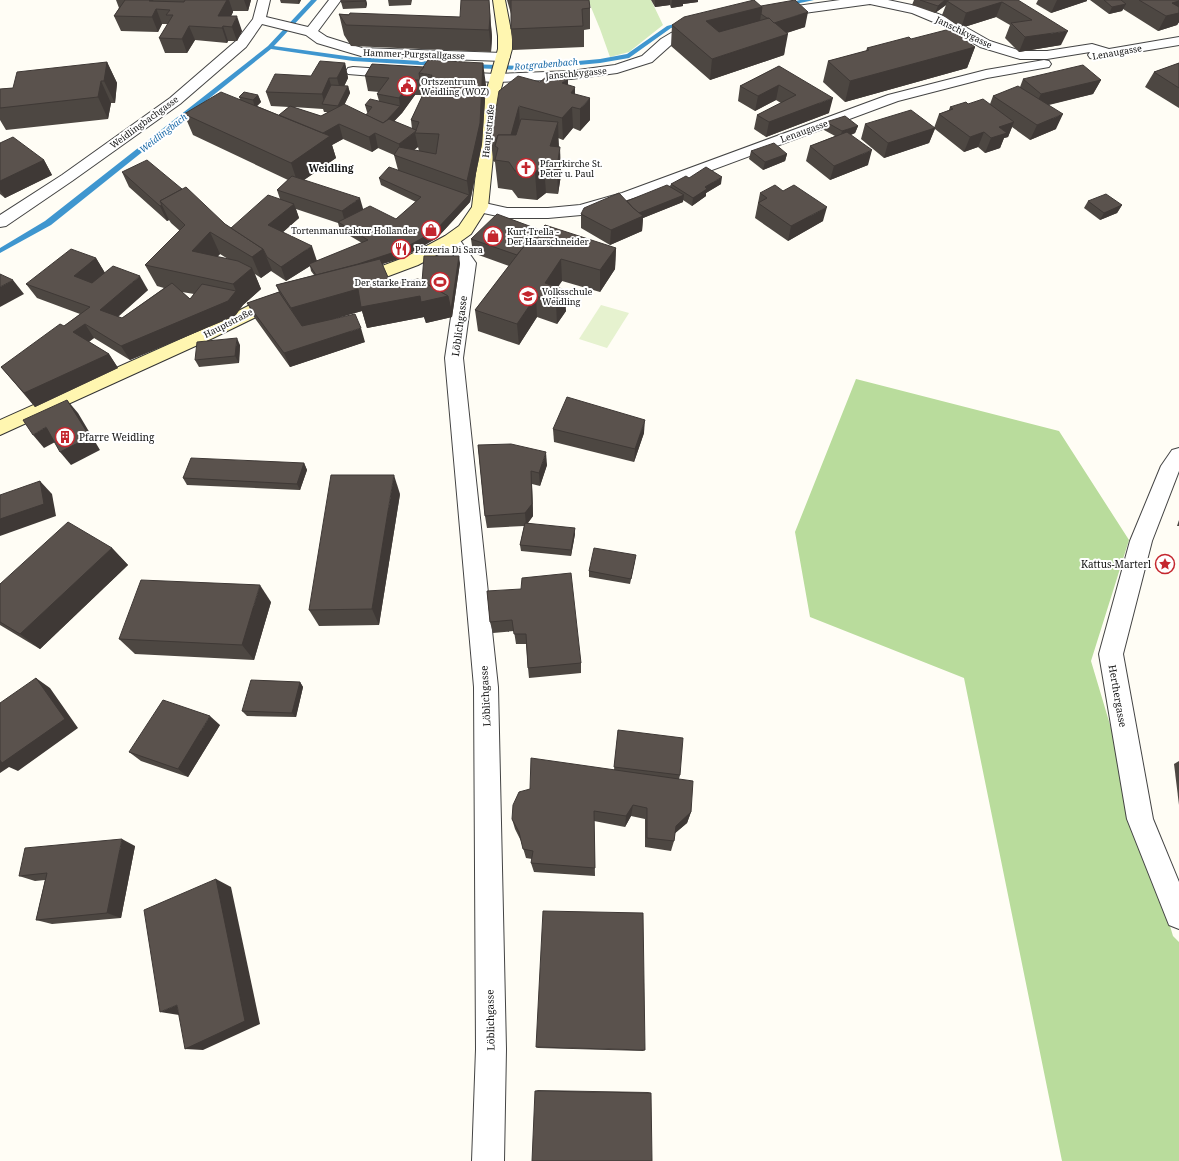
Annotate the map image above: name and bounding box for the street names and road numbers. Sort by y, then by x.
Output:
street label: Janschkygasse [933,12,995,51]
street label: Lenaugasse [1091,41,1143,63]
street label: Hammer-Purgstallgasse [363,46,465,62]
street label: Janschkygasse [544,64,607,82]
street label: Weidlingbachgasse [108,94,180,150]
street label: Hauptstraße [479,103,497,158]
street label: Lenaugasse [778,116,830,146]
street label: Löblichgasse [448,295,470,357]
street label: Hauptstraße [201,305,255,341]
street label: Herthergasse [1106,664,1130,728]
street label: Löblichgasse [476,665,494,727]
street label: Löblichgasse [482,989,498,1051]

